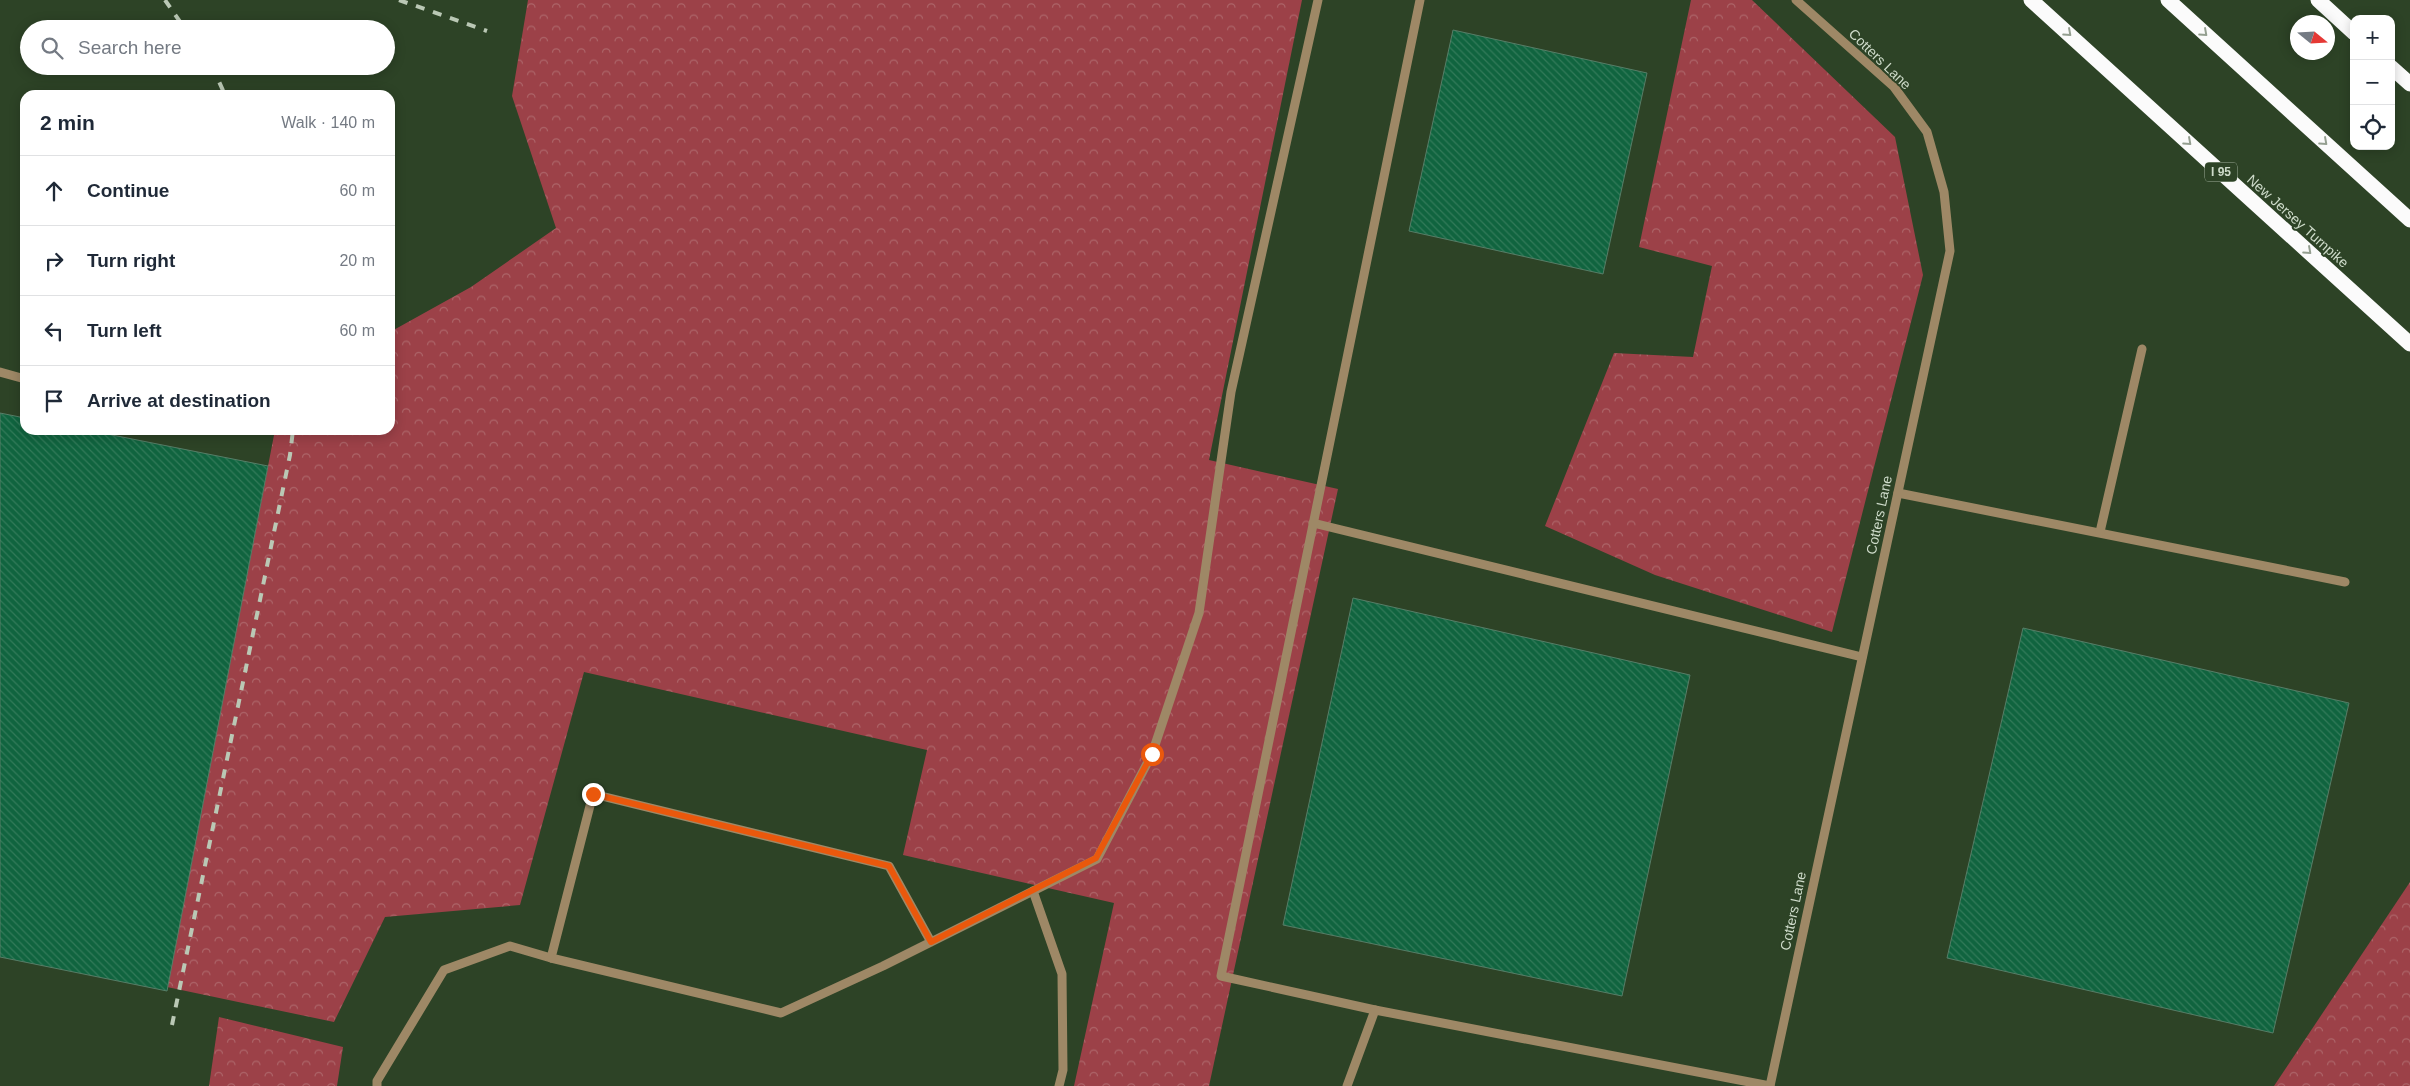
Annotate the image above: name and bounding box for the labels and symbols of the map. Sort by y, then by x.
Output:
north arrow [2290,15,2335,60]
street label: Cotters Lane [1846,25,1915,93]
one-way arrow [2062,27,2071,36]
one-way arrow [2198,27,2207,36]
one-way arrow [2182,136,2191,145]
one-way arrow [2319,136,2328,145]
road number: I 95 [2205,162,2237,182]
street label: New Jersey Turnpike [2244,171,2352,271]
one-way arrow [2302,246,2311,255]
street label: Cotters Lane [1863,474,1895,556]
route start [1141,743,1164,766]
route end [582,783,605,806]
street label: Cotters Lane [1777,870,1809,952]

